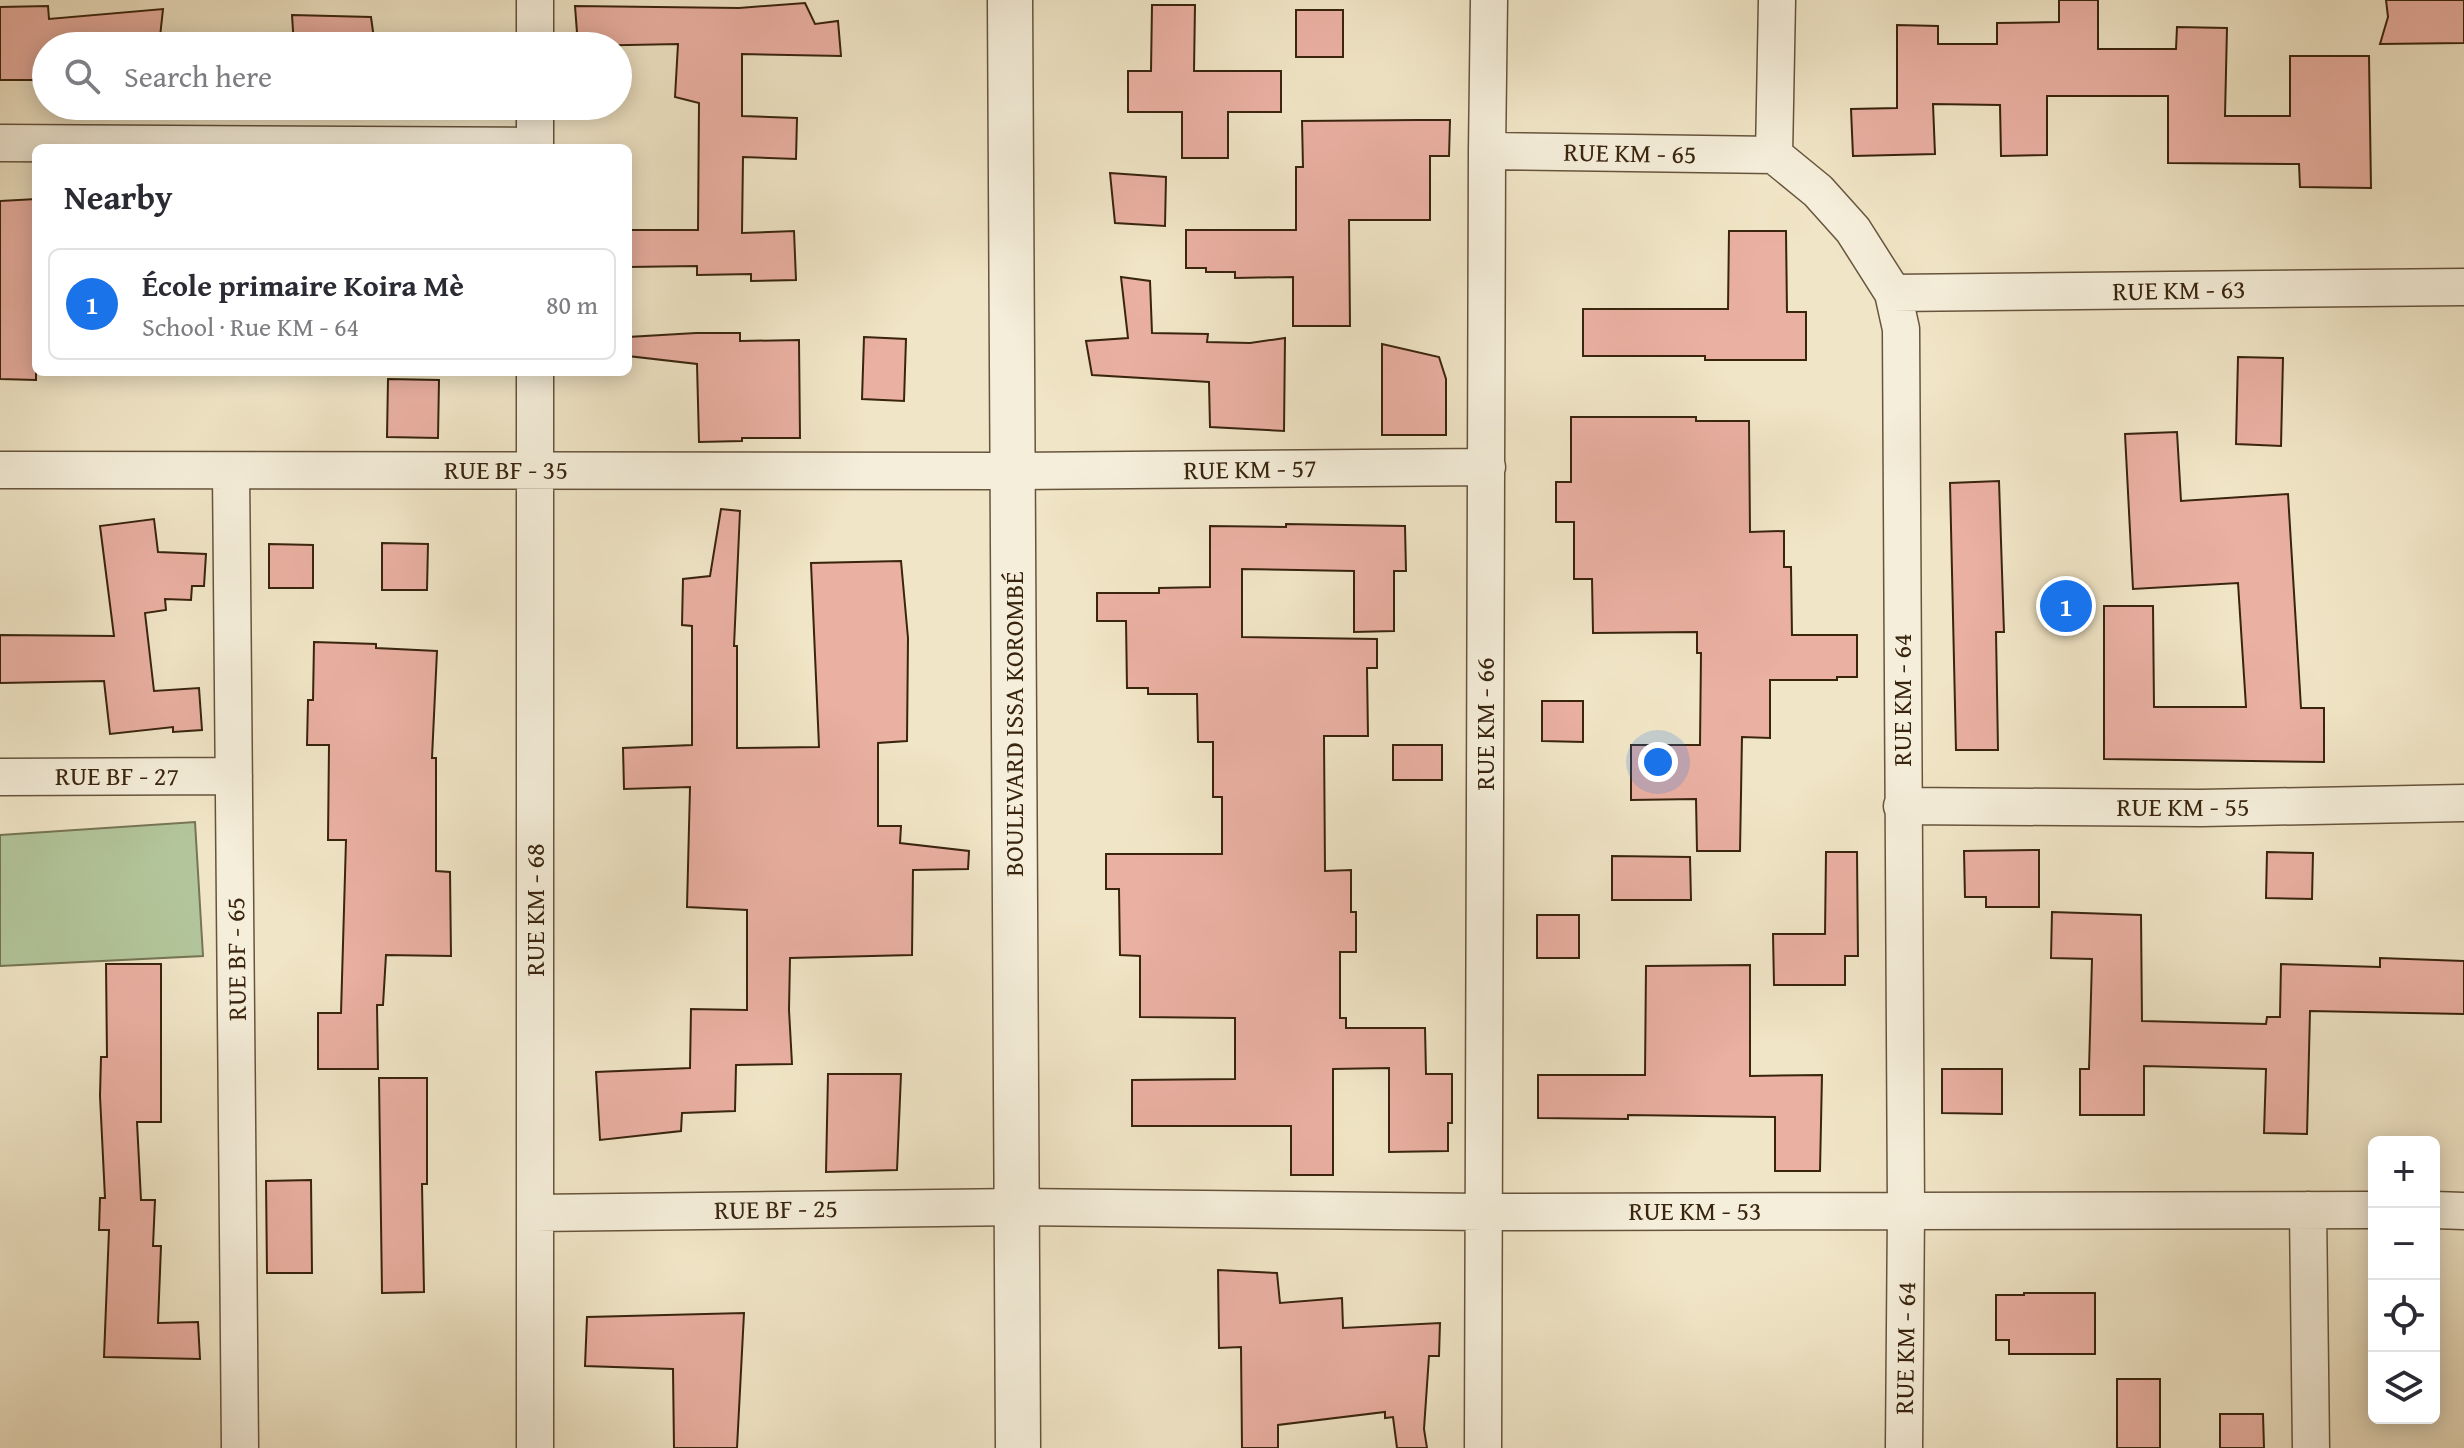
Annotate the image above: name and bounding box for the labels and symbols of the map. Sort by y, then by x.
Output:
street label: RUE KM - 65 [1563,132,1697,173]
street label: RUE KM - 63 [2112,269,2246,310]
street label: RUE KM - 57 [1183,448,1317,489]
street label: RUE BF - 35 [444,450,568,489]
street label: BOULEVARD ISSA KOROMBÉ [994,571,1033,877]
pin: 1 [2040,576,2092,636]
street label: RUE KM - 64 [1882,633,1921,767]
street label: RUE KM - 66 [1465,657,1504,791]
your location [1638,742,1678,782]
street label: RUE BF - 27 [55,756,179,795]
street label: RUE KM - 55 [2116,787,2250,826]
street label: RUE KM - 68 [515,843,554,977]
street label: RUE BF - 65 [215,897,256,1021]
street label: RUE BF - 25 [714,1188,838,1229]
street label: RUE KM - 53 [1628,1191,1762,1230]
street label: RUE KM - 64 [1884,1281,1925,1415]

